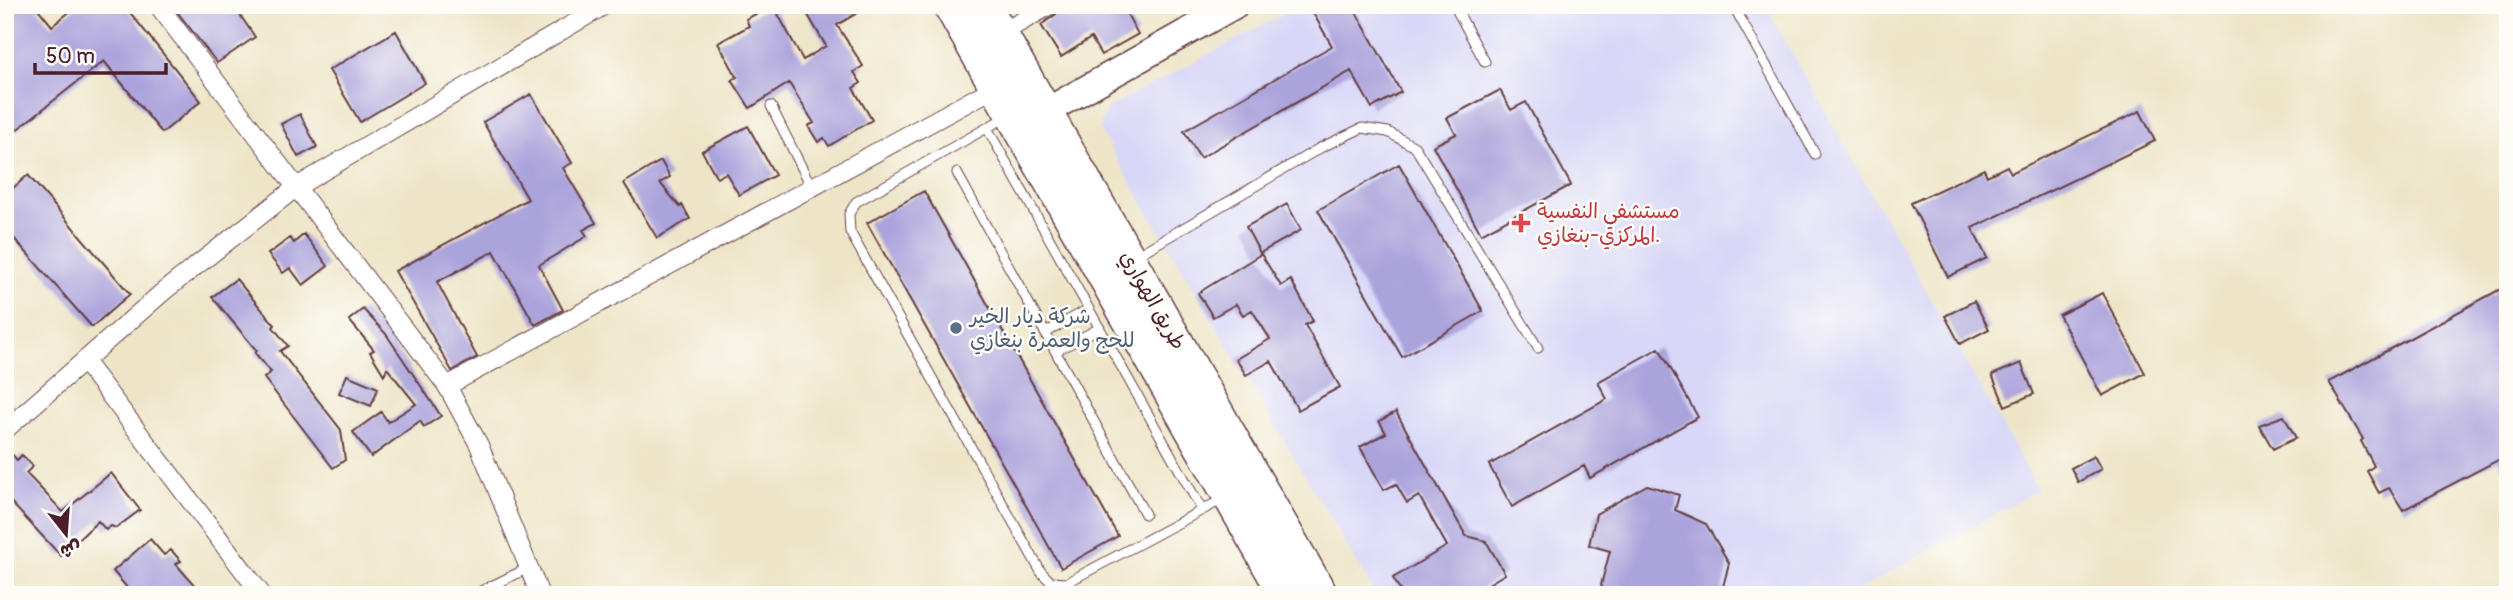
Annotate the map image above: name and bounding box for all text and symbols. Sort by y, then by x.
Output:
scale bar [35,32,166,76]
text: 50 m [46,43,95,70]
place label: مستشفي النفسية المركزي-بنغازي. [1537,198,1680,250]
marker: مستشفي النفسية المركزي-بنغازي. [1511,213,1531,233]
street label: طريق الهواري [1112,246,1192,355]
place label: شركة ديار الخير للحج والعمرة بنغازي [968,303,1135,355]
marker: شركة ديار الخير للحج والعمرة بنغازي [948,320,964,336]
north arrow [32,498,102,568]
text: ش [57,535,84,564]

